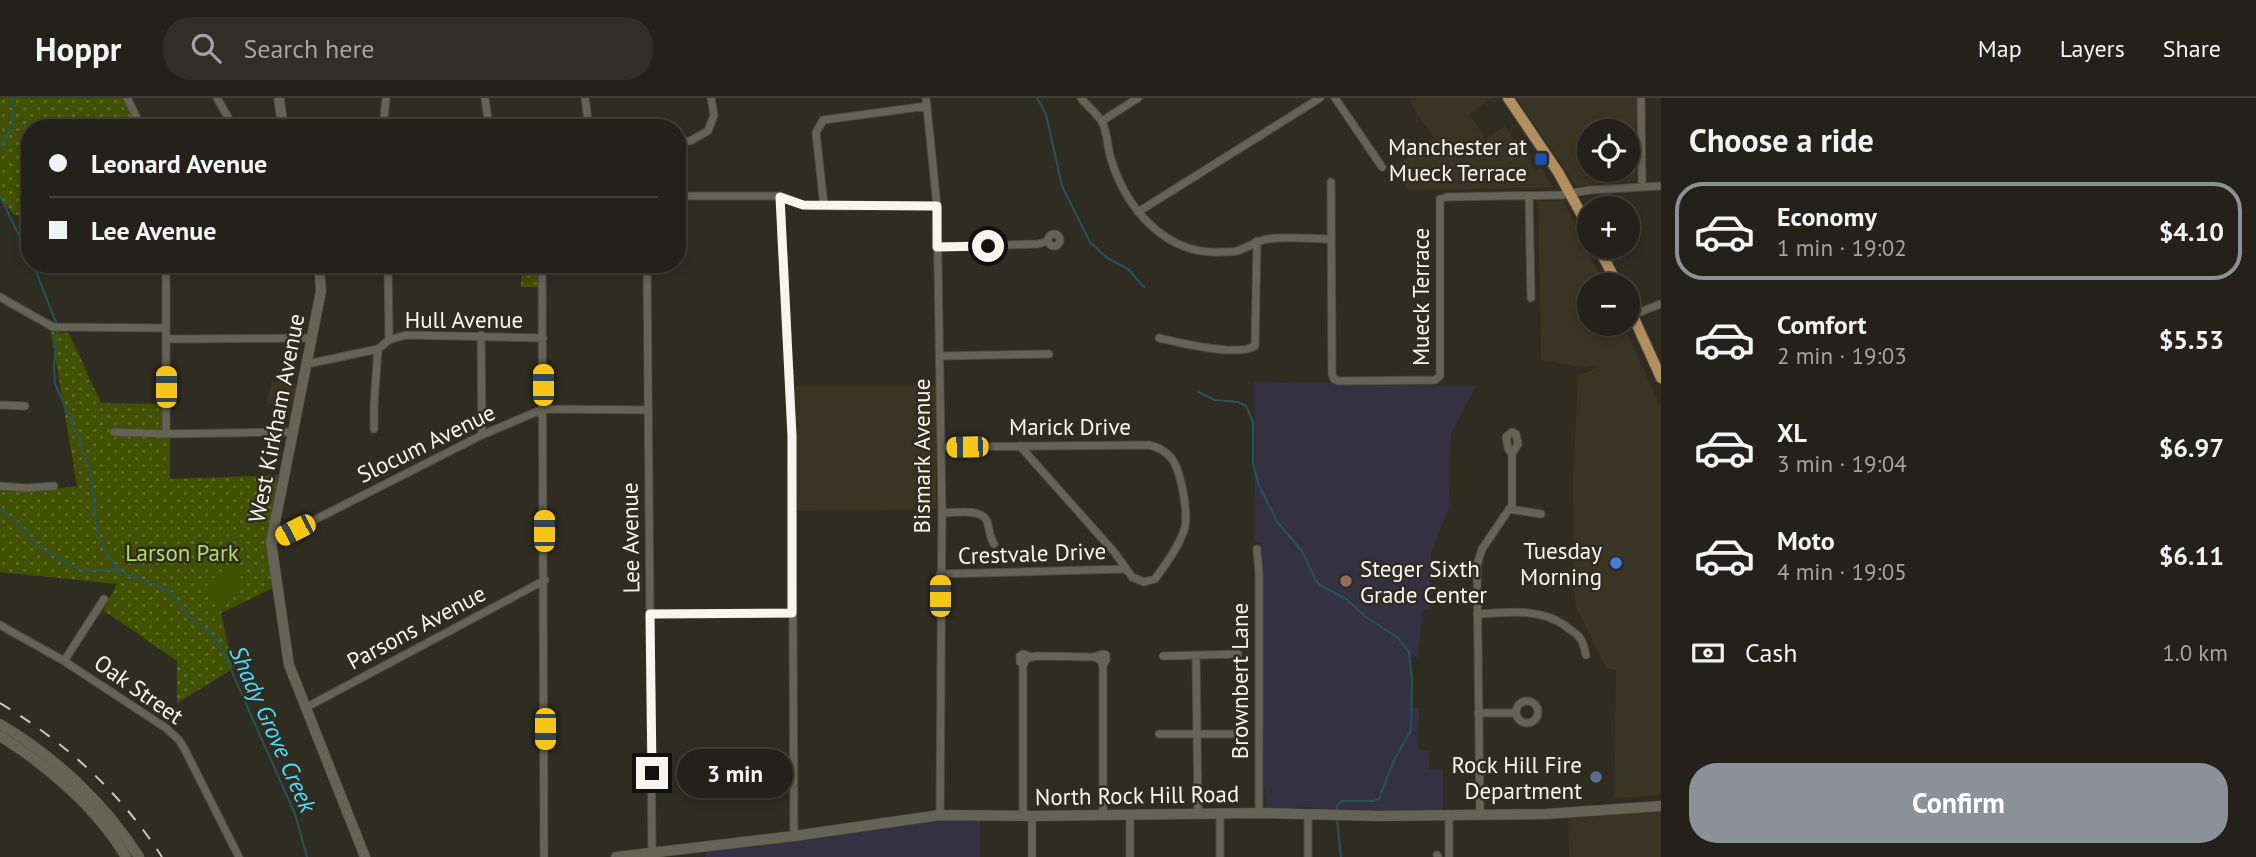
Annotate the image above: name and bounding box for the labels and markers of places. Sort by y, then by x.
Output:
place label: Manchester at Mueck Terrace [1388,132,1527,187]
marker: Manchester at Mueck Terrace [1533,151,1549,167]
place label: Tuesday Morning [1520,536,1602,591]
place label: Steger Sixth Grade Center [1360,554,1487,609]
marker: Tuesday Morning [1608,555,1624,571]
marker: Steger Sixth Grade Center [1338,573,1354,589]
place label: Rock Hill Fire Department [1451,750,1582,805]
marker: Rock Hill Fire Department [1588,769,1604,785]

